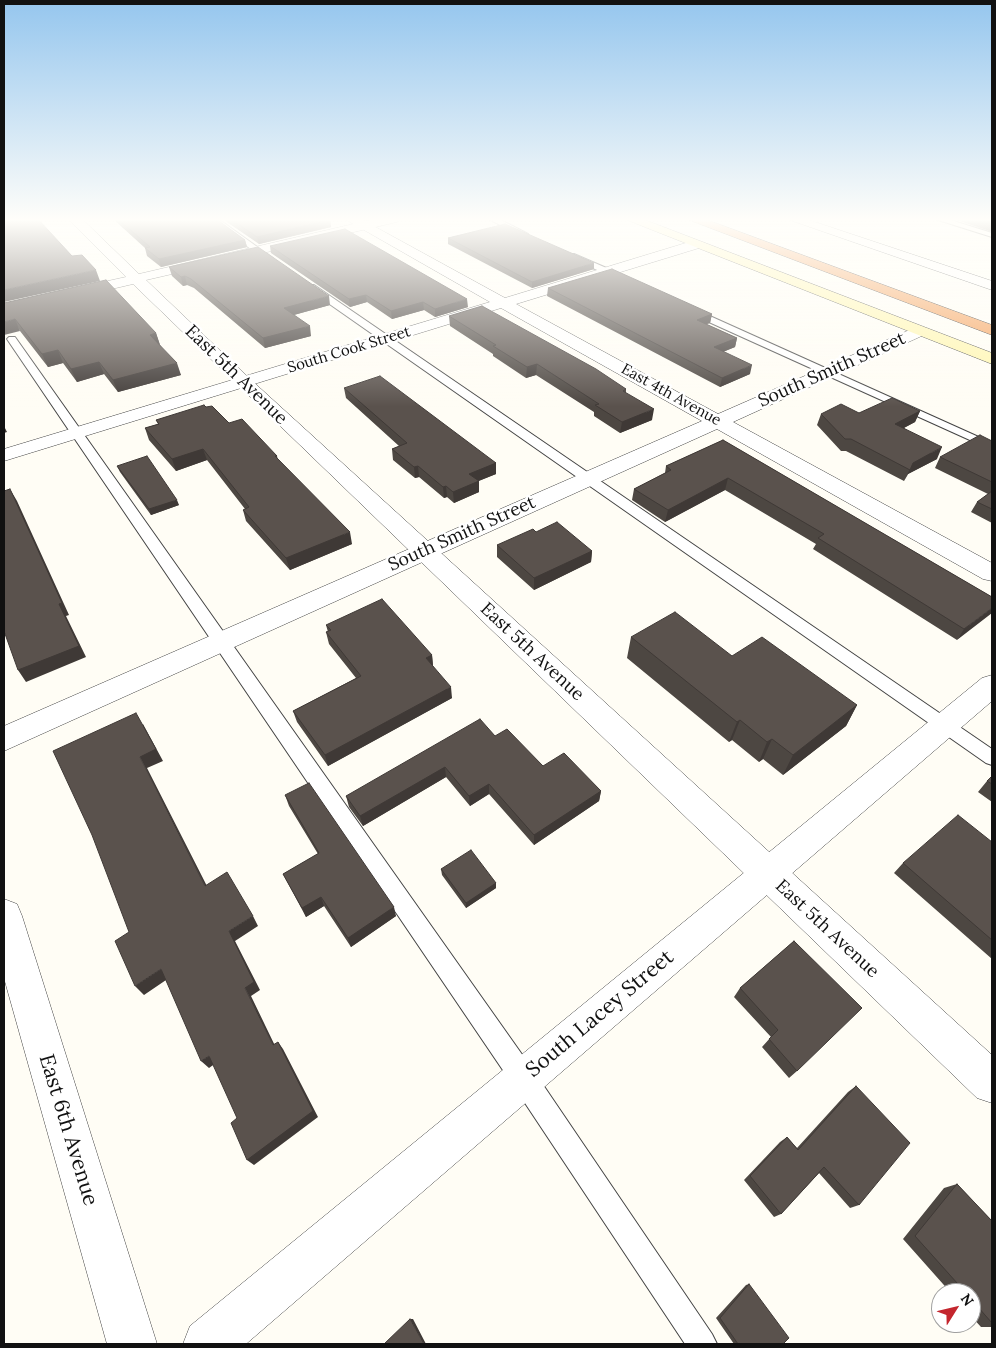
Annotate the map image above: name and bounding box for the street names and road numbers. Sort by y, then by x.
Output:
street label: East 5th Avenue [180,321,292,429]
street label: South Cook Street [285,323,413,377]
street label: South Smith Street [755,328,909,412]
street label: East 4th Avenue [618,360,724,430]
street label: South Smith Street [385,492,539,576]
street label: East 5th Avenue [476,598,588,706]
street label: East 5th Avenue [771,875,883,983]
street label: South Lacey Street [521,945,679,1083]
street label: East 6th Avenue [33,1051,103,1209]

